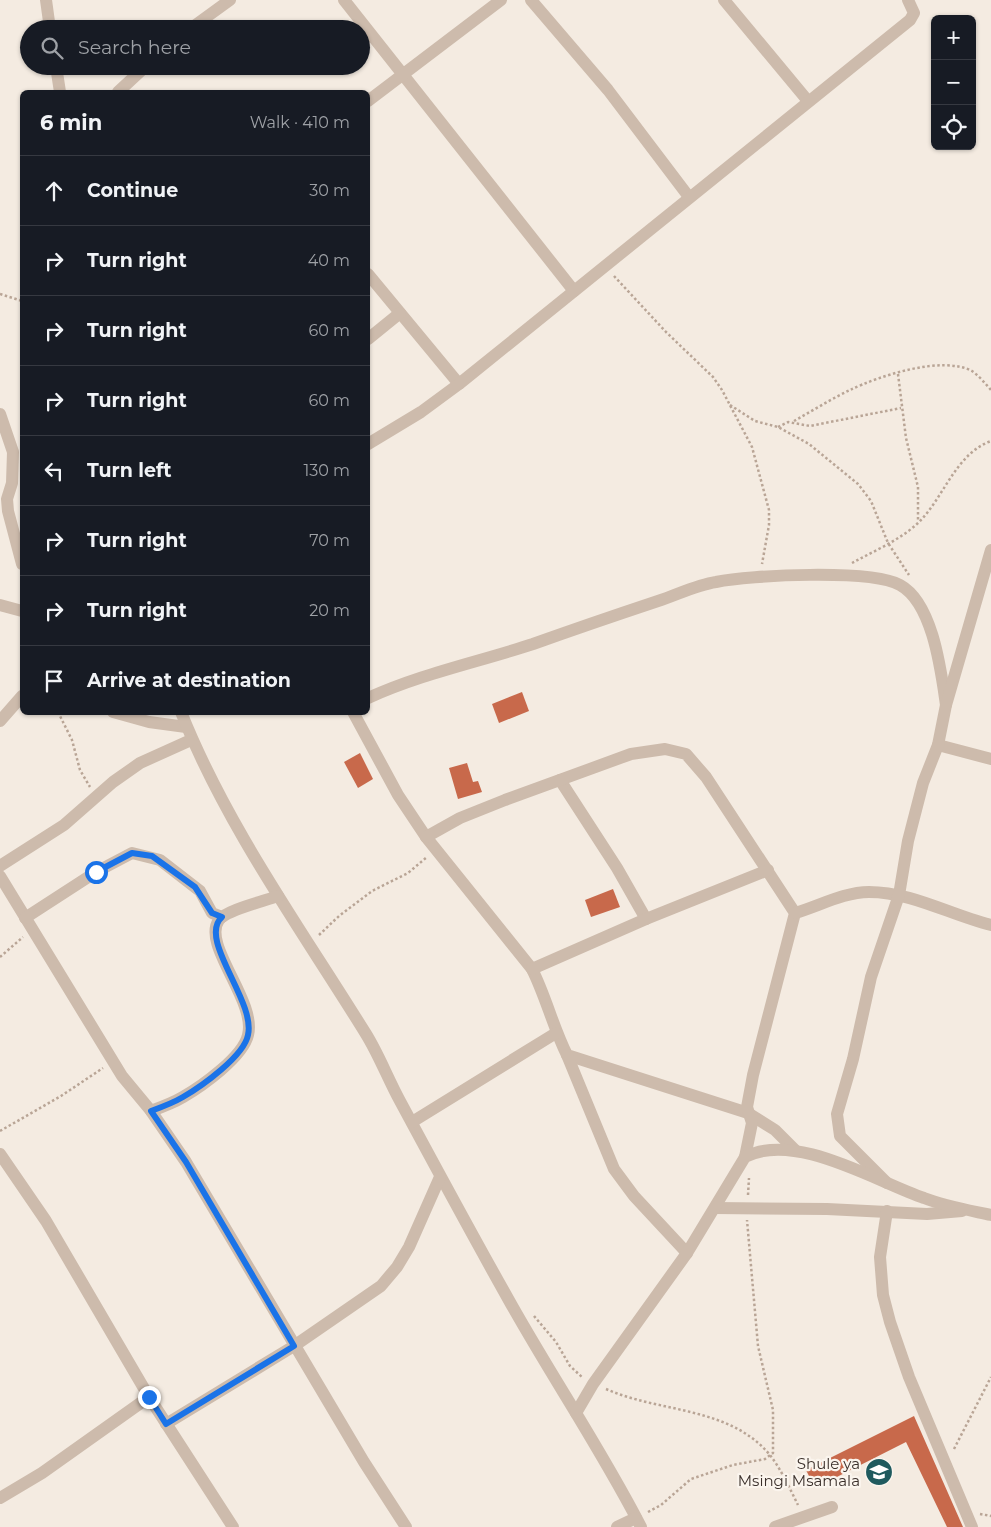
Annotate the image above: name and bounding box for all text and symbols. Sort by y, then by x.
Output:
map controls [931,15,976,150]
button: + [931,15,976,60]
search box [20,20,370,75]
icon: search [38,34,66,62]
text: Search here [78,36,191,59]
button: − [931,60,976,105]
button: locate [931,105,976,150]
text: 6 min [40,110,102,135]
text: Walk · 410 m [250,113,350,132]
icon: ahead [40,177,68,205]
text: Continue [87,179,178,202]
text: 30 m [309,181,350,200]
icon: right [40,247,68,275]
text: Turn right [87,249,187,272]
text: 40 m [308,251,350,270]
icon: right [40,317,68,345]
text: Turn right [87,319,187,342]
text: 60 m [308,321,350,340]
icon: right [40,387,68,415]
text: Turn right [87,389,187,412]
text: 60 m [308,391,350,410]
icon: left [40,457,68,485]
text: Turn left [87,459,172,482]
text: 130 m [303,461,350,480]
icon: right [40,527,68,555]
text: Turn right [87,529,187,552]
text: 70 m [309,531,350,550]
icon: right [40,597,68,625]
text: Turn right [87,599,187,622]
text: 20 m [309,601,350,620]
icon: arrive [40,667,68,695]
text: Arrive at destination [87,669,291,692]
route start [85,861,108,884]
route end [138,1386,161,1409]
place label: Shule ya Msingi Msamala [738,1454,860,1490]
school or university icon: Shule ya Msingi Msamala [864,1457,894,1487]

